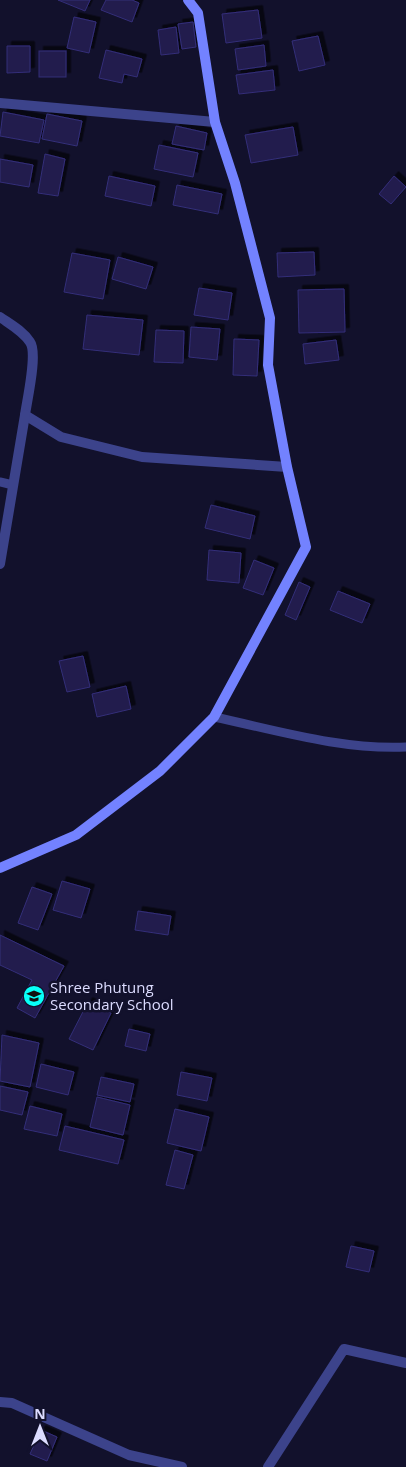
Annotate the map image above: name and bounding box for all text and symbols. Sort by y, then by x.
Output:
place label: Shree Phutung Secondary School [50,977,174,1014]
school or university icon: Shree Phutung Secondary School [22,984,46,1008]
north arrow [15,1402,65,1452]
text: N [34,1404,46,1423]

